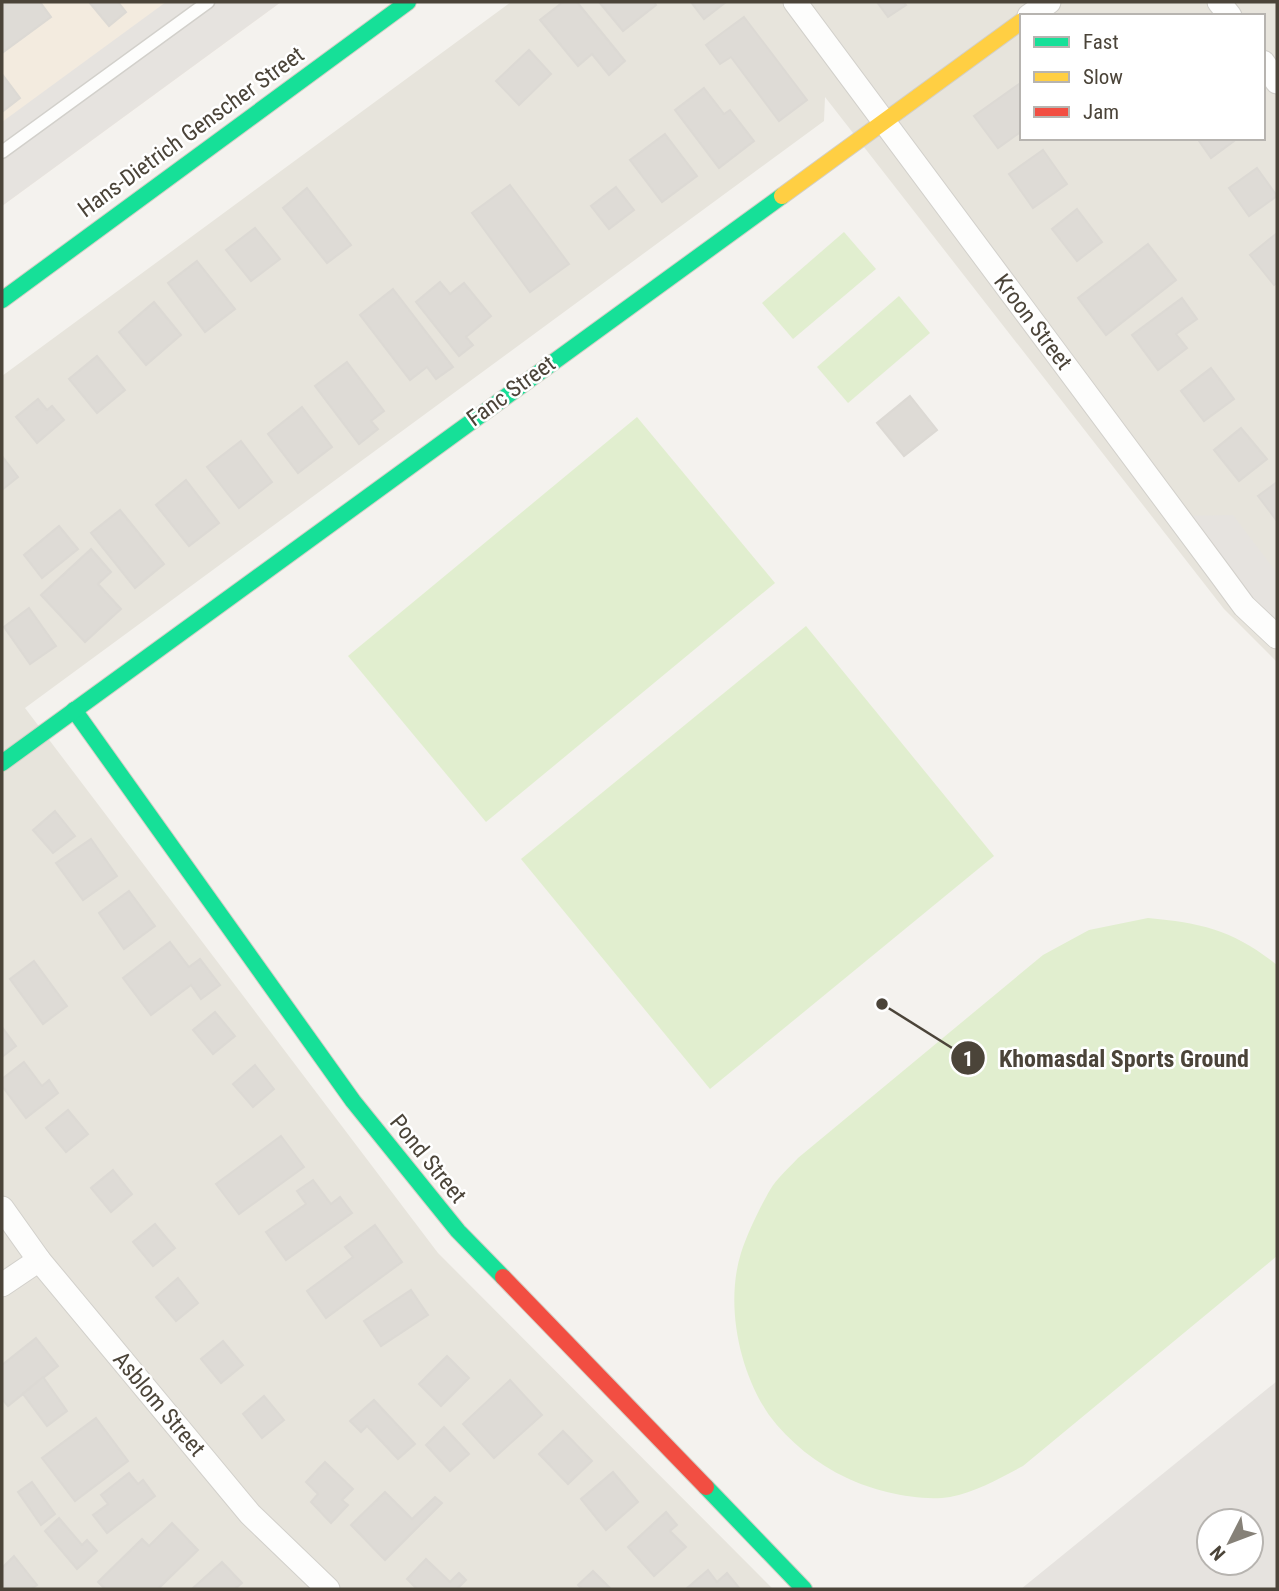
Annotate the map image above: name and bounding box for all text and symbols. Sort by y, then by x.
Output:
legend [1020,14,1265,140]
text: Fast [1083,30,1119,54]
street label: Hans-Dietrich Genscher Street [73,41,309,223]
text: Slow [1083,65,1123,89]
text: Jam [1083,100,1119,124]
street label: Kroon Street [988,269,1078,375]
street label: Fanc Street [462,350,560,432]
callout: Khomasdal Sports Ground [951,1036,1263,1081]
text: Khomasdal Sports Ground [999,1045,1249,1073]
text: 1 [963,1047,973,1071]
street label: Pond Street [384,1109,472,1209]
street label: Asblom Street [107,1346,211,1462]
north arrow [1195,1507,1265,1577]
text: N [1205,1541,1230,1565]

